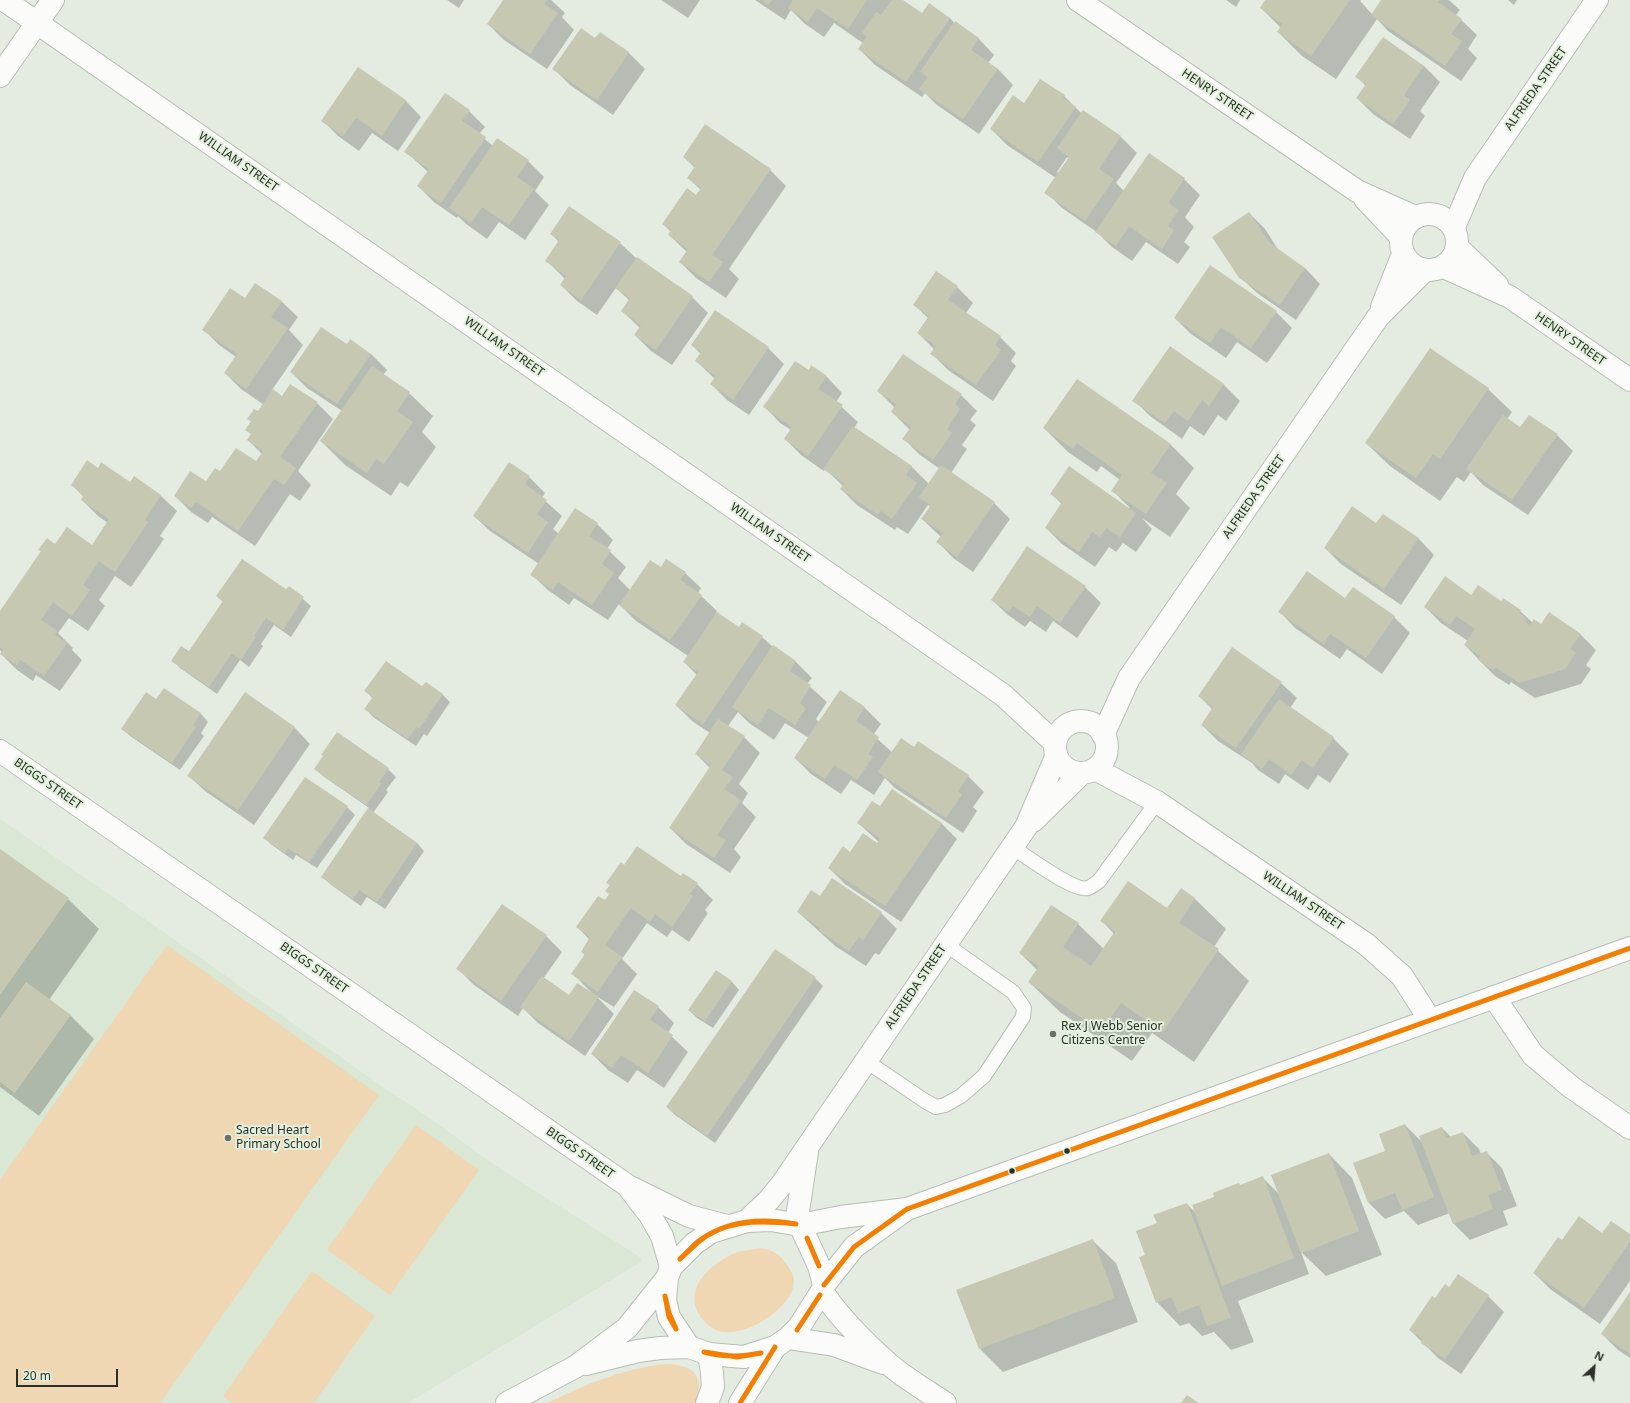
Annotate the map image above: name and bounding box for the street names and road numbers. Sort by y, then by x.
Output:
street label: ALFRIEDA STREET [1502,45,1570,133]
street label: HENRY STREET [1179,66,1255,124]
street label: WILLIAM STREET [195,129,281,195]
street label: HENRY STREET [1532,309,1608,369]
street label: WILLIAM STREET [461,314,547,380]
street label: ALFRIEDA STREET [1220,453,1288,541]
street label: WILLIAM STREET [727,500,813,566]
street label: BIGGS STREET [11,755,85,813]
street label: WILLIAM STREET [1260,869,1346,933]
street label: BIGGS STREET [277,939,351,997]
street label: ALFRIEDA STREET [883,942,949,1032]
street label: BIGGS STREET [543,1124,617,1182]

